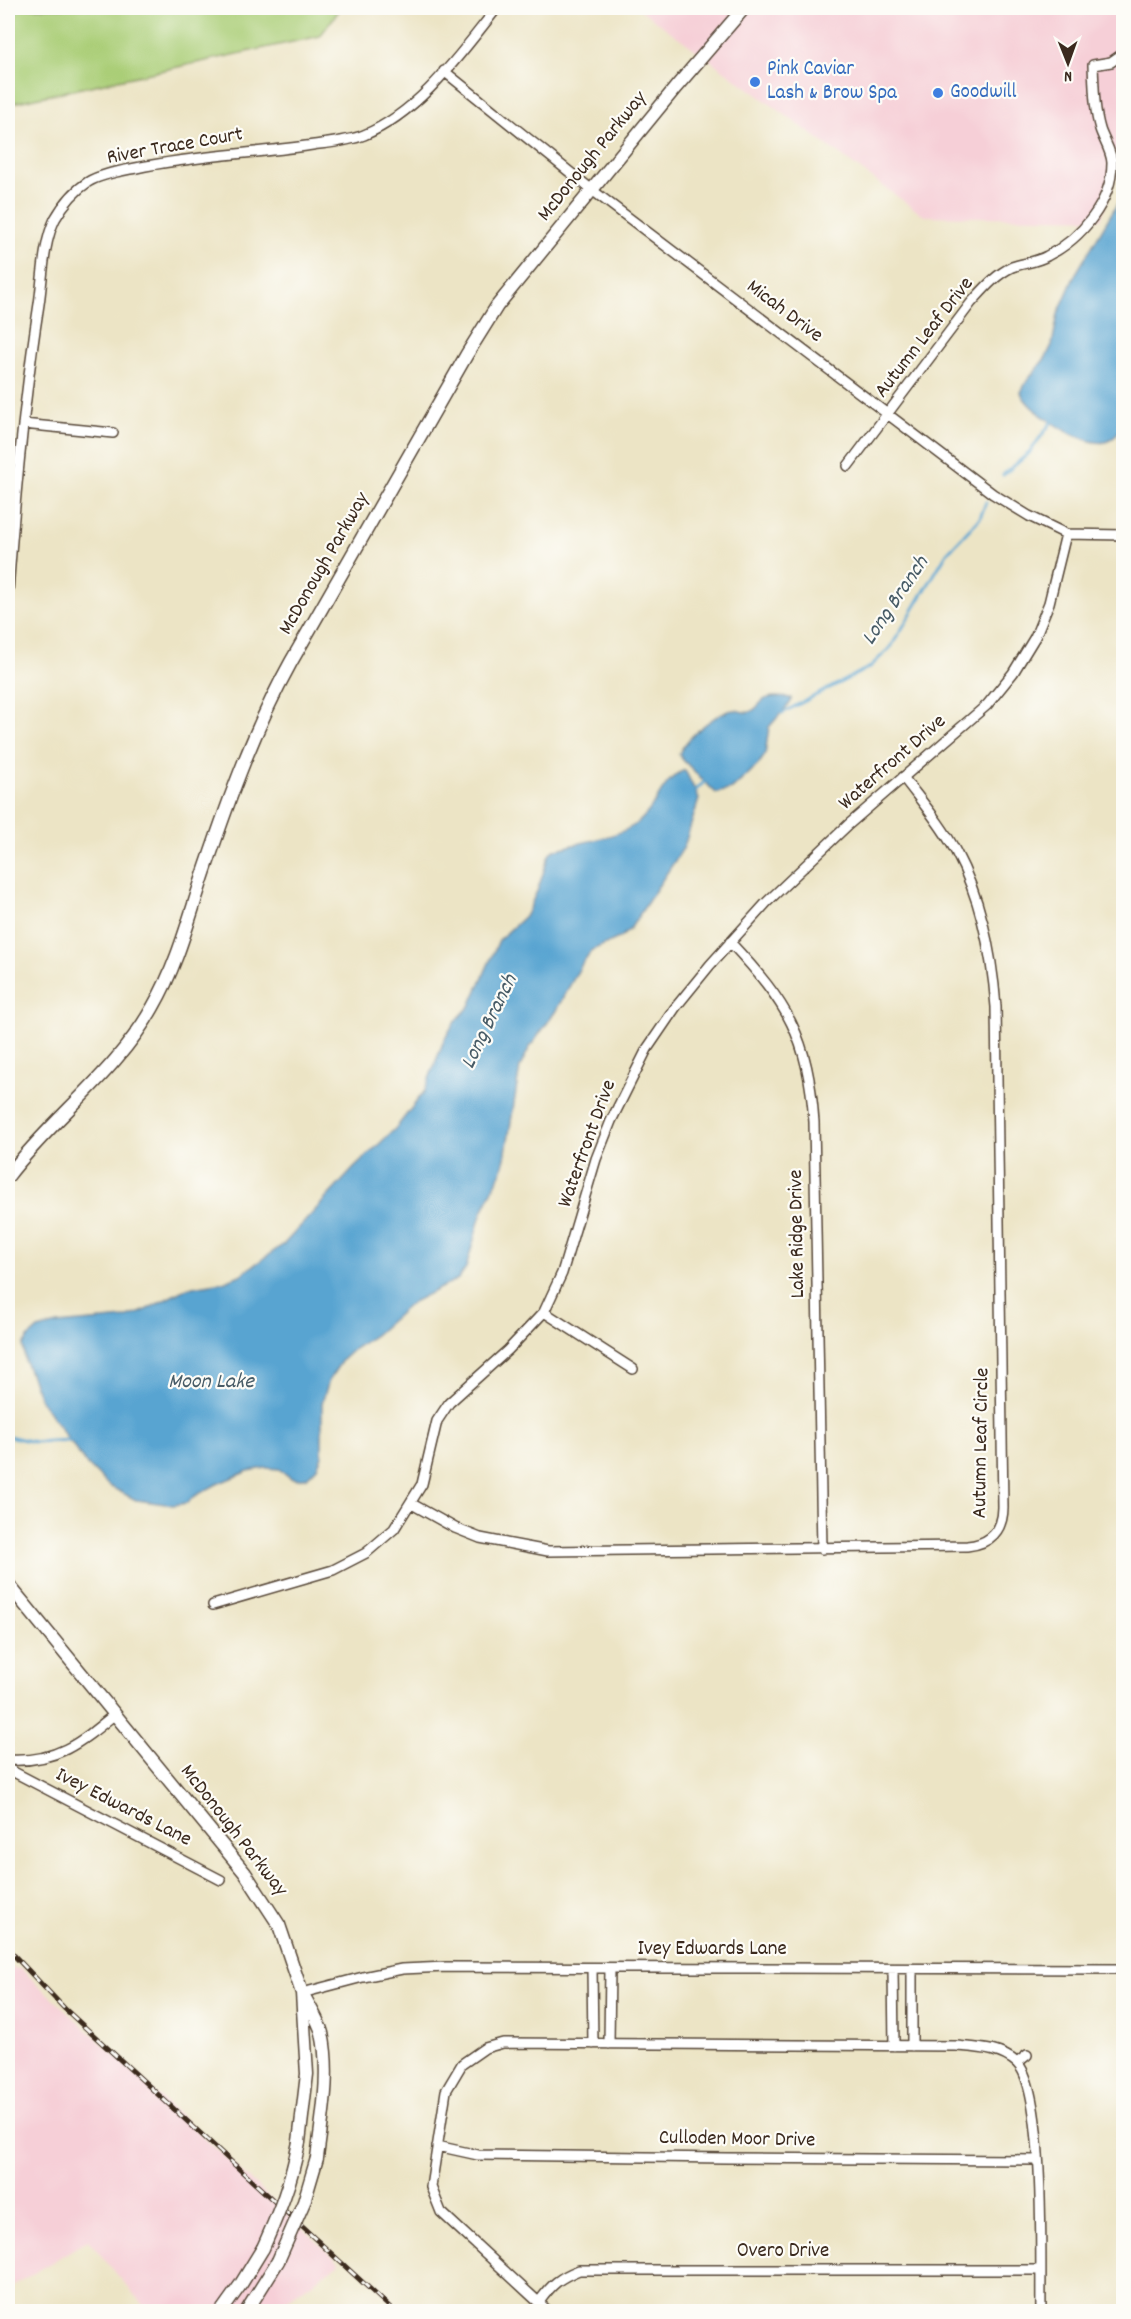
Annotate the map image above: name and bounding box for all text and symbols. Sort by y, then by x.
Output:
north arrow [1038,33,1098,93]
place label: Pink Caviar Lash & Brow Spa [767,55,898,109]
text: N [1064,64,1072,87]
marker: Pink Caviar Lash & Brow Spa [748,75,762,89]
place label: Goodwill [950,78,1017,108]
street label: McDonough Parkway [531,85,655,229]
marker: Goodwill [931,86,945,100]
street label: River Trace Court [105,120,246,174]
street label: Autumn Leaf Drive [868,271,982,405]
street label: Micah Drive [739,273,829,351]
street label: McDonough Parkway [272,487,378,641]
water label: Long Branch [855,549,938,652]
street label: Waterfront Drive [833,708,953,818]
water label: Long Branch [454,969,527,1074]
street label: Waterfront Drive [551,1076,625,1212]
street label: Lake Ridge Drive [782,1169,814,1299]
water label: Moon Lake [168,1367,255,1398]
street label: Autumn Leaf Circle [966,1367,998,1519]
street label: McDonough Parkway [172,1759,294,1904]
street label: Ivey Edwards Lane [50,1761,196,1855]
street label: Ivey Edwards Lane [637,1935,787,1965]
street label: Culloden Moor Drive [659,2124,815,2156]
street label: Overo Drive [737,2237,829,2267]

